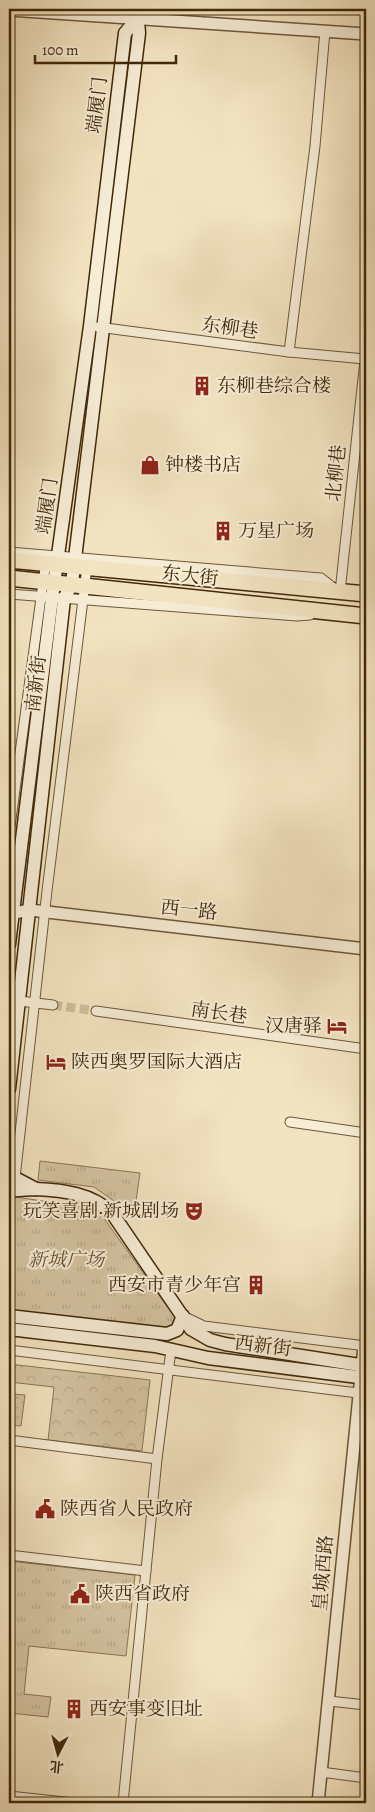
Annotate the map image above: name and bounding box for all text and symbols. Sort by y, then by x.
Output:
scale bar [35,32,176,64]
text: 100 m [42,40,79,60]
street label: 端履门 [81,75,113,135]
street label: 东柳巷 [200,311,260,345]
place label: 东柳巷综合楼 [217,373,331,399]
building icon: 东柳巷综合楼 [191,375,213,397]
street label: 北柳巷 [320,443,352,503]
place label: 钟楼书店 [165,452,241,478]
shop icon: 钟楼书店 [139,454,161,476]
street label: 端履门 [30,476,64,536]
place label: 万星广场 [238,518,314,544]
building icon: 万星广场 [212,520,234,542]
street label: 东大街 [160,560,220,592]
street label: 南新街 [20,654,52,714]
street label: 西一路 [159,894,219,926]
street label: 南长巷 [189,996,249,1030]
place label: 汉唐驿 [265,1013,322,1039]
hotel icon: 汉唐驿 [326,1015,348,1037]
place label: 陕西奥罗国际大酒店 [71,1049,242,1075]
hotel icon: 陕西奥罗国际大酒店 [45,1051,67,1073]
place label: 玩笑喜剧·新城剧场 [22,1198,179,1224]
theatre icon: 玩笑喜剧·新城剧场 [183,1200,205,1222]
park label: 新城广场 [28,1247,106,1273]
place label: 西安市青少年宫 [108,1272,241,1298]
building icon: 西安市青少年宫 [245,1274,267,1296]
street label: 西新街 [233,1330,293,1362]
place label: 陕西省人民政府 [60,1496,193,1522]
public building icon: 陕西省人民政府 [34,1498,56,1520]
street label: 皇城西路 [307,1534,339,1612]
place label: 陕西省政府 [95,1581,190,1607]
public building icon: 陕西省政府 [69,1583,91,1605]
place label: 西安事变旧址 [89,1696,203,1722]
building icon: 西安事变旧址 [63,1698,85,1720]
north arrow [32,1730,82,1780]
text: 北 [49,1756,65,1777]

